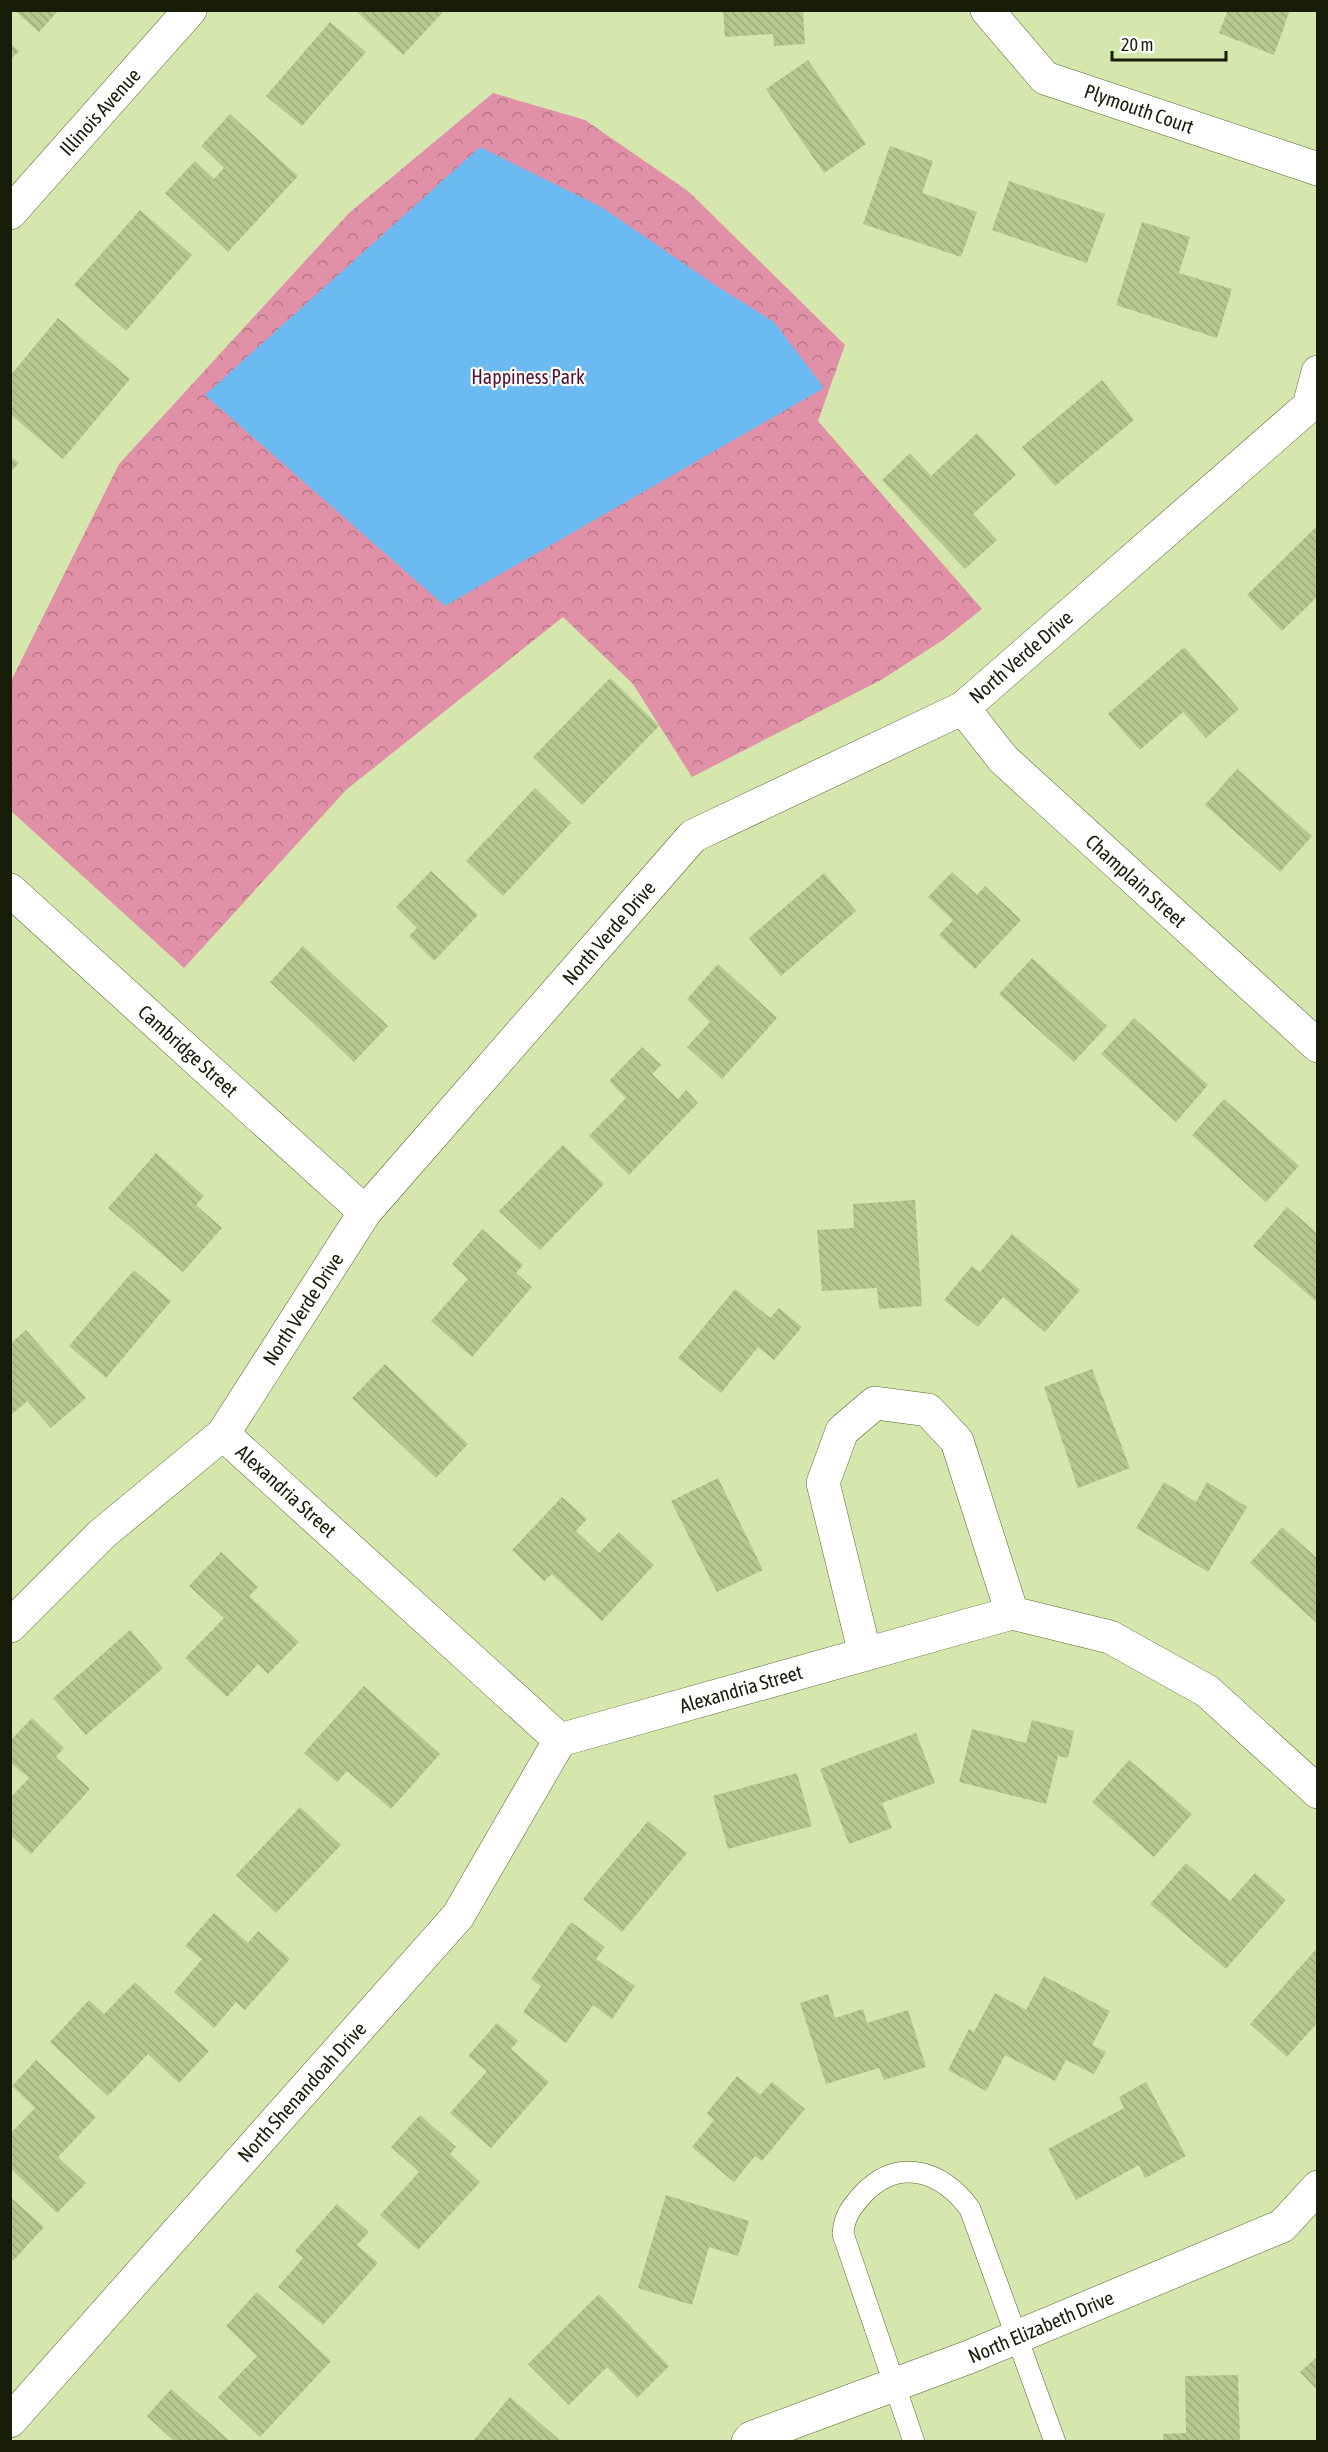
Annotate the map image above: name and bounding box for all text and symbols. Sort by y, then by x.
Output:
scale bar [1112,24,1226,62]
text: 20 m [1121,34,1153,55]
street label: Illinois Avenue [55,63,145,160]
street label: Plymouth Court [1081,79,1197,138]
park label: Happiness Park [471,365,585,388]
street label: North Verde Drive [964,605,1077,708]
street label: Champlain Street [1081,829,1192,932]
street label: North Verde Drive [557,876,660,989]
street label: Cambridge Street [134,1000,243,1102]
street label: North Verde Drive [258,1248,347,1369]
street label: Alexandria Street [232,1440,341,1542]
street label: Alexandria Street [677,1660,805,1717]
street label: North Shenandoah Drive [233,2017,371,2166]
street label: North Elizabeth Drive [965,2286,1117,2368]

